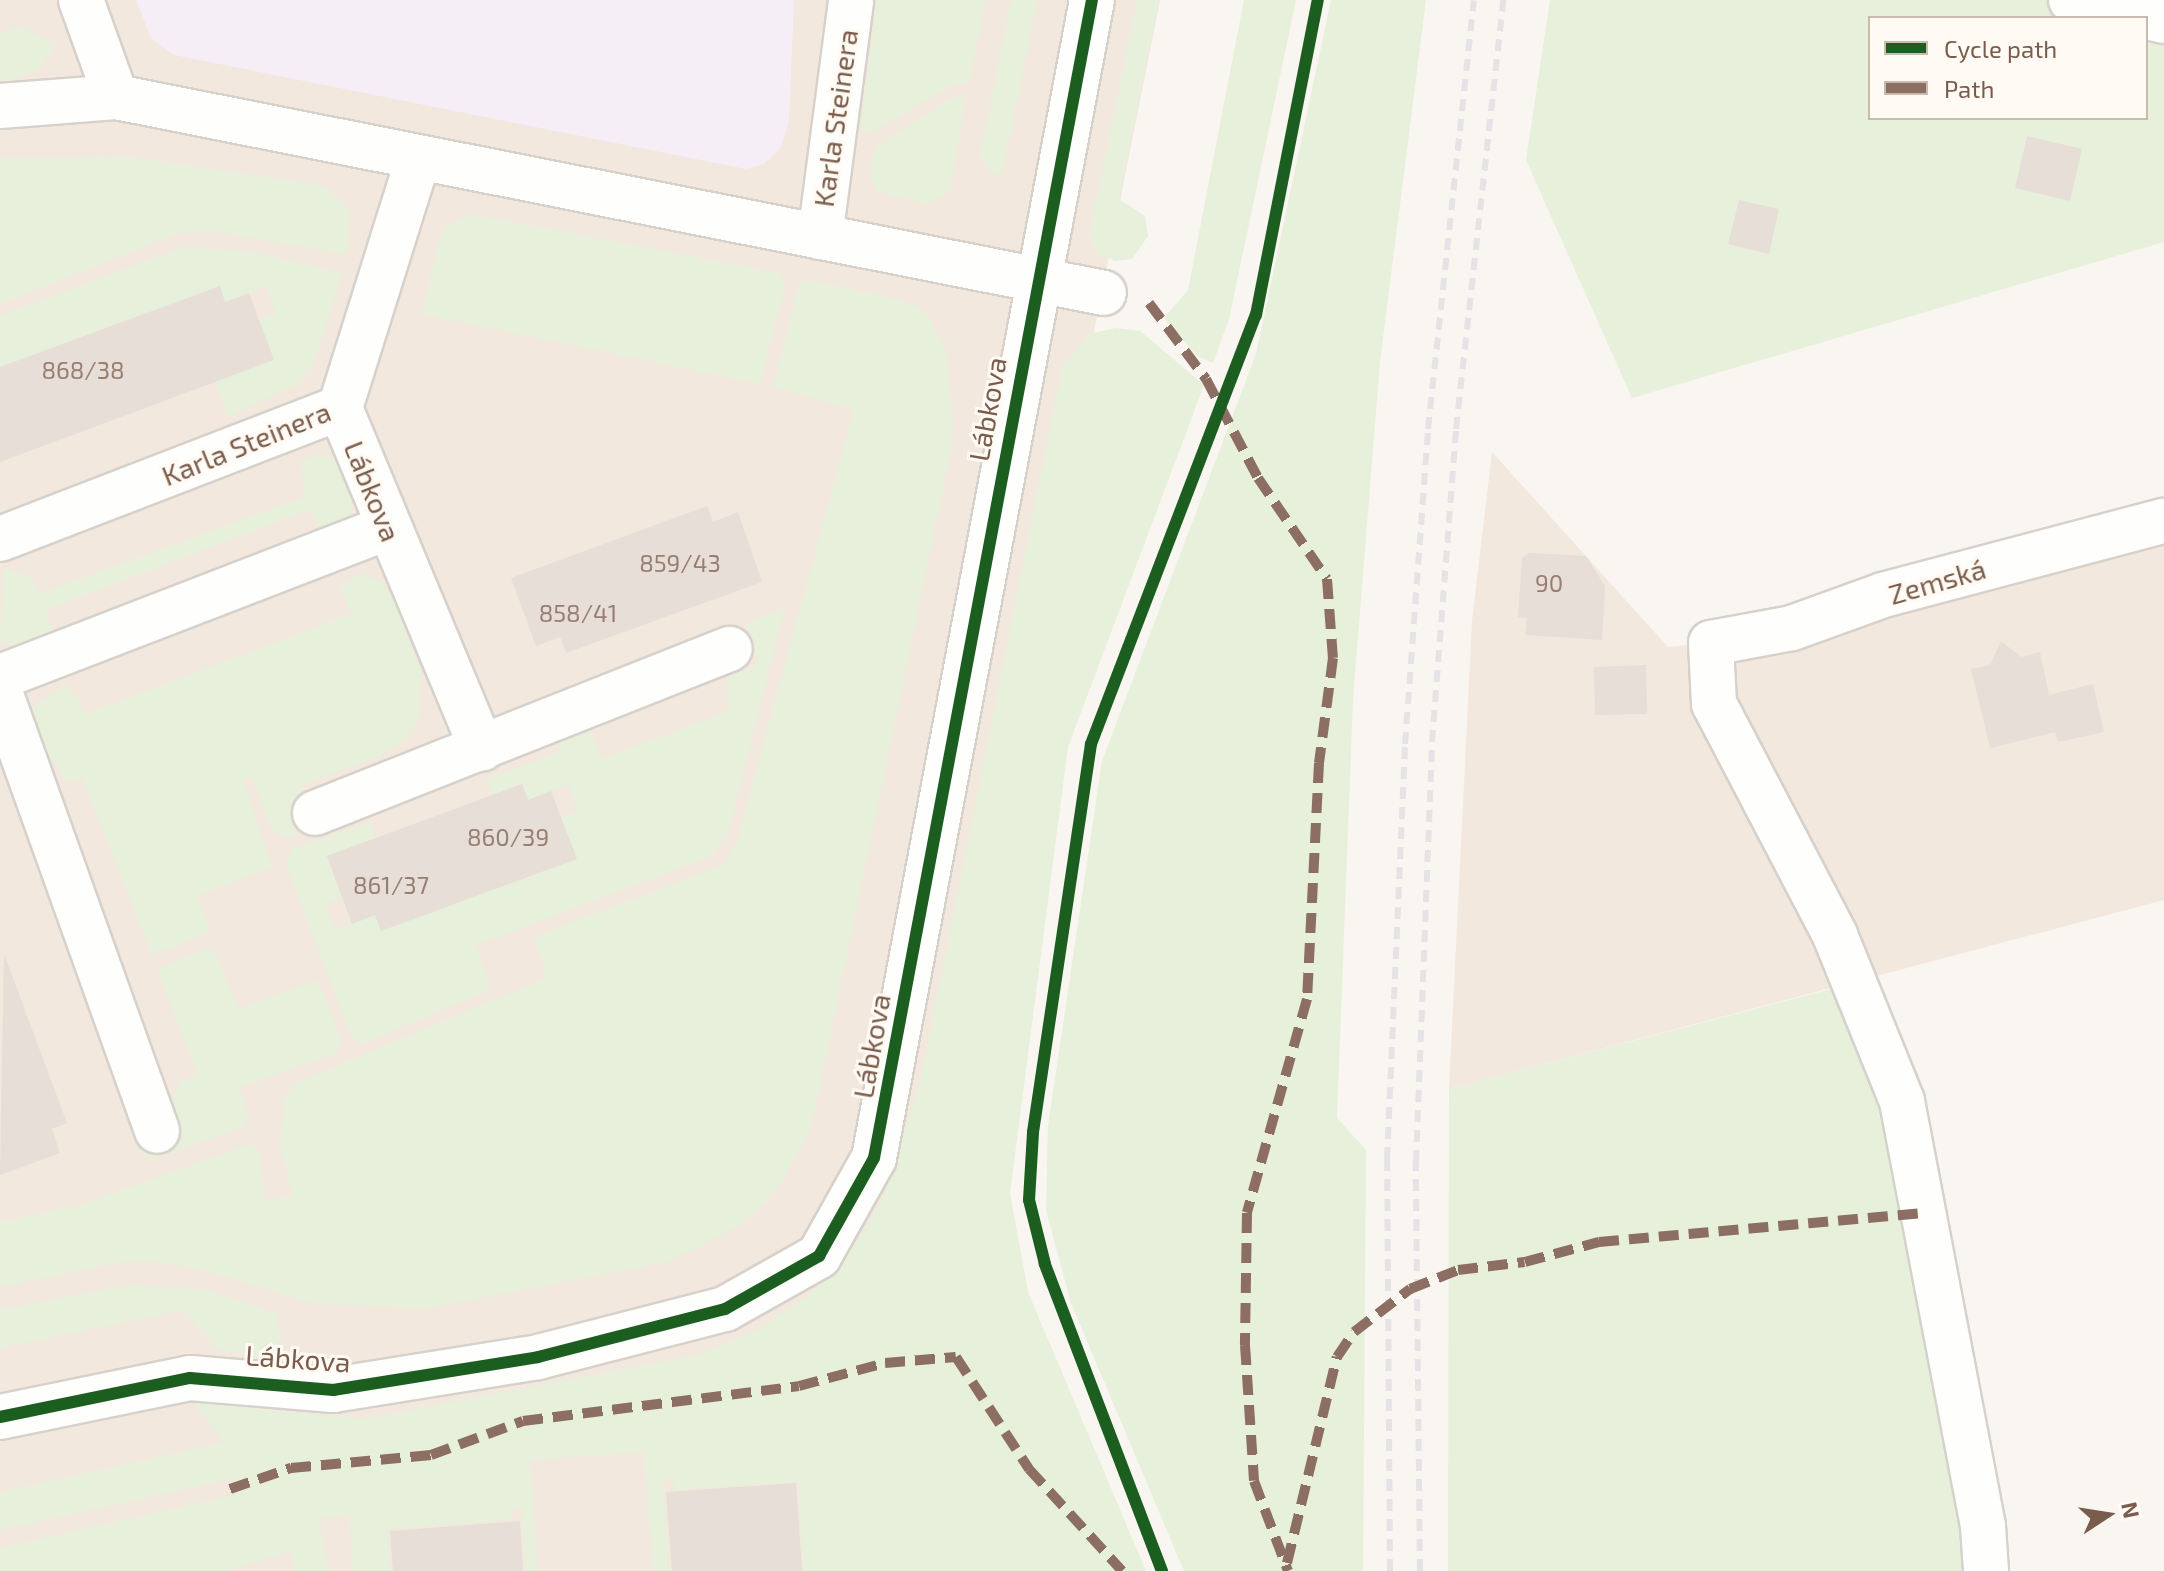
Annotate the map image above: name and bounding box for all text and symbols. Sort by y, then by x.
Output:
legend [1868,16,2148,120]
street label: Karla Steinera [806,27,864,209]
text: Cycle path [1944,34,2057,63]
text: Path [1944,74,1994,103]
street label: Lábkova [961,354,1013,464]
house number: 868/38 [41,356,125,384]
street label: Karla Steinera [157,394,335,492]
street label: Lábkova [338,436,408,546]
house number: 859/43 [639,549,721,577]
street label: Zemská [1885,551,1989,611]
house number: 90 [1535,569,1563,597]
house number: 858/41 [539,599,617,627]
house number: 860/39 [467,823,549,851]
house number: 861/37 [353,871,429,899]
street label: Lábkova [845,991,897,1101]
street label: Lábkova [244,1338,352,1378]
north arrow [2068,1475,2148,1555]
text: N [2117,1500,2146,1520]

